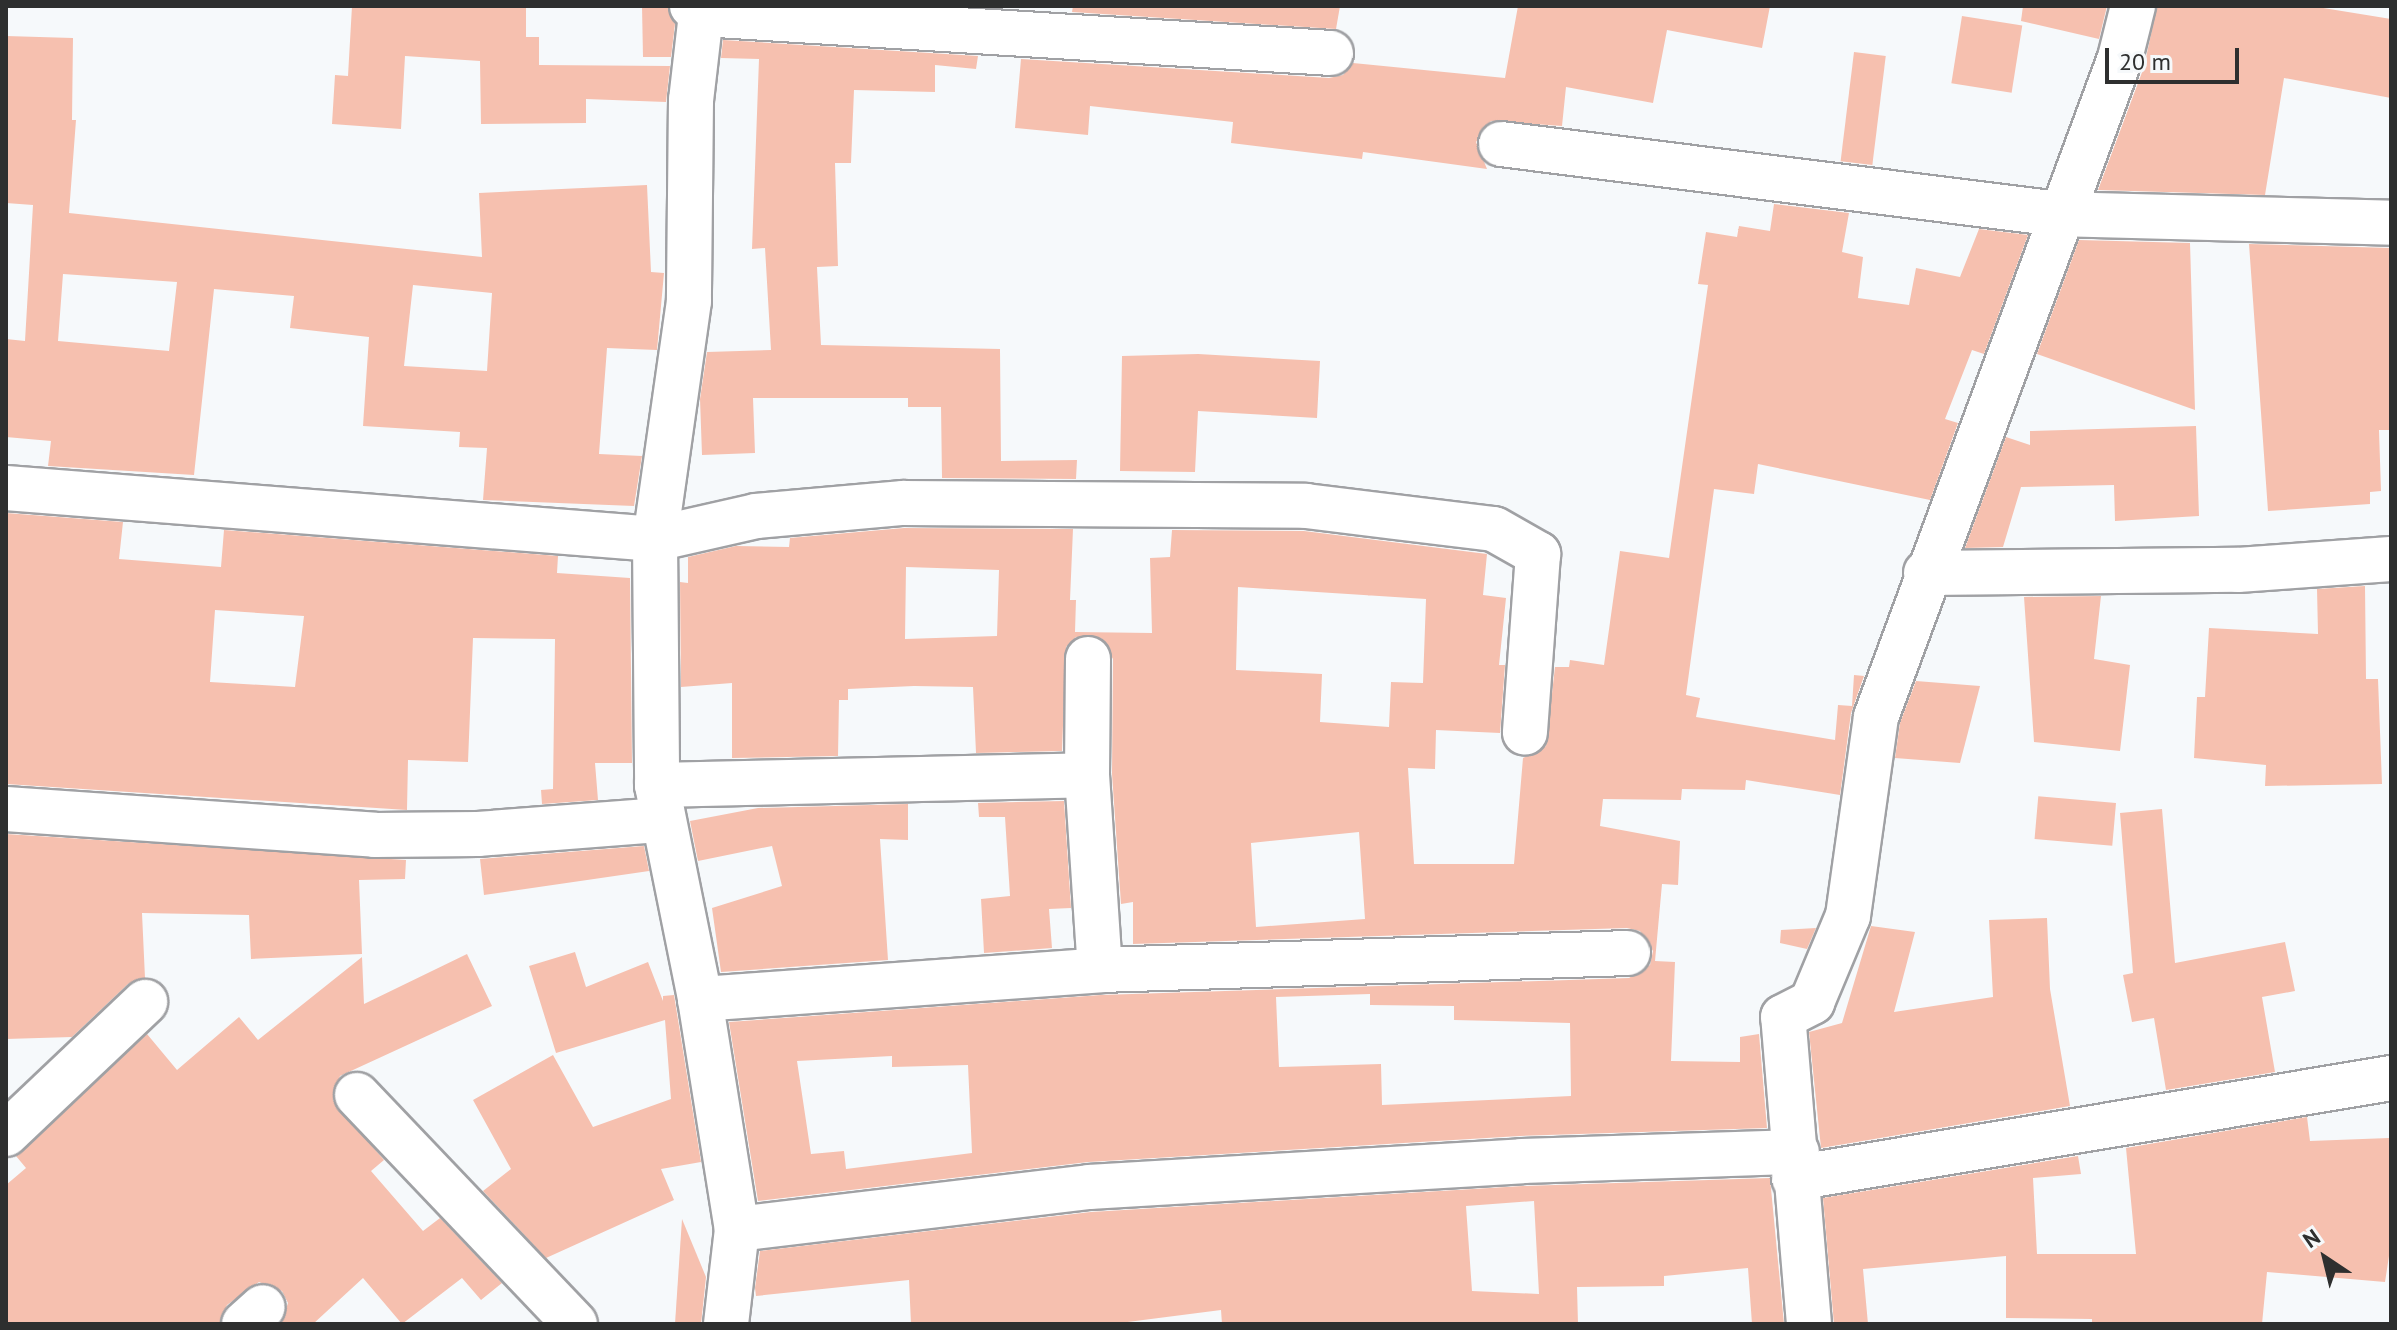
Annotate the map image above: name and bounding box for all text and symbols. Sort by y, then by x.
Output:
scale bar [2109,32,2243,82]
text: 20 m [2119,46,2171,77]
north arrow [2285,1218,2365,1298]
text: N [2297,1223,2325,1254]

